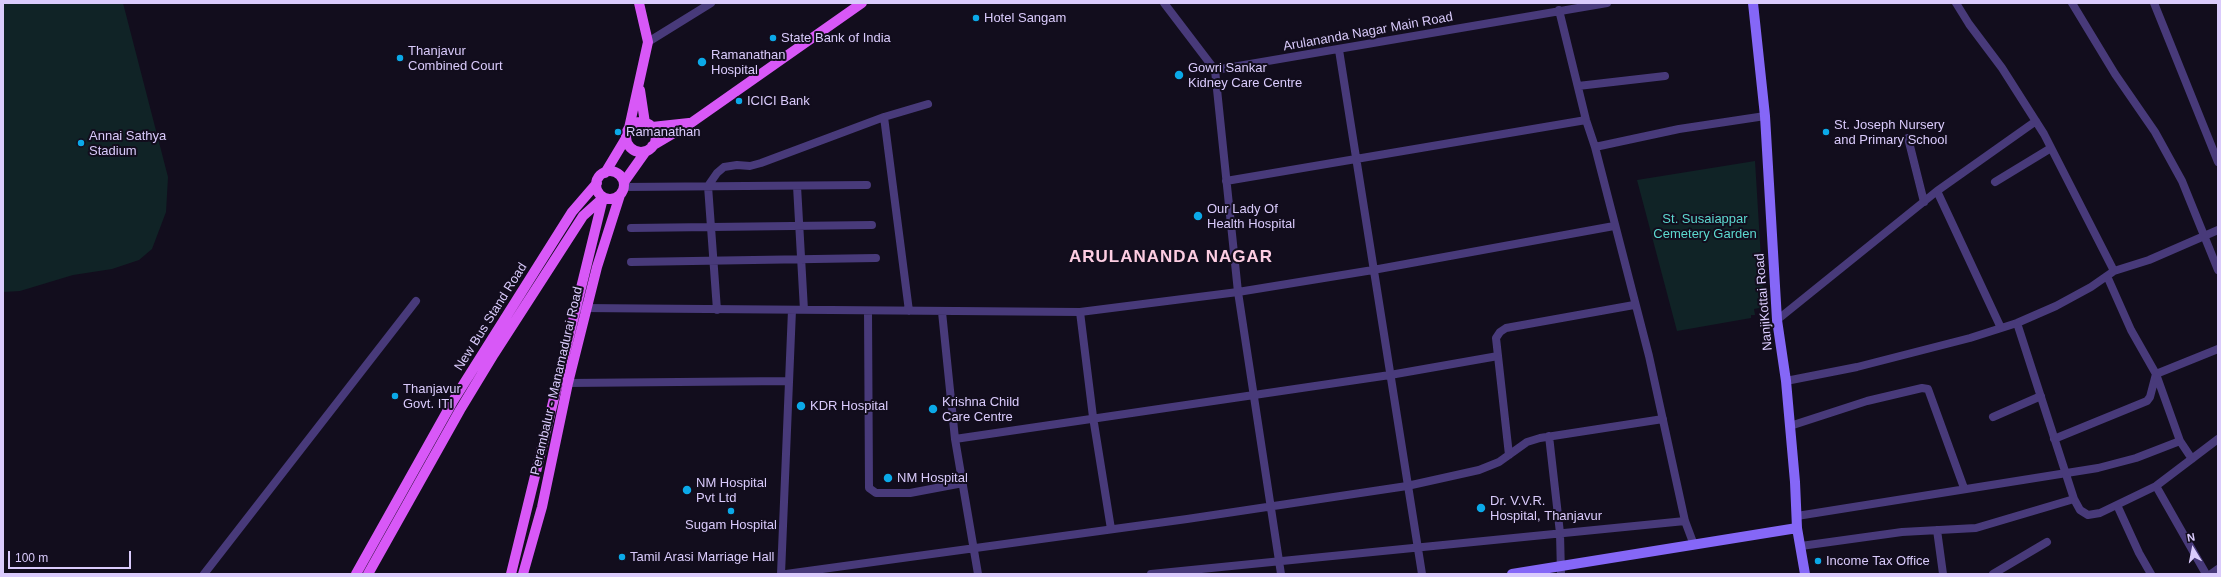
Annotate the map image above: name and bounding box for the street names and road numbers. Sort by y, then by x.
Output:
street label: Arulananda Nagar Main Road [1282,9,1454,55]
street label: NanjiKottai Road [1752,253,1776,351]
street label: New Bus Stand Road [451,260,531,374]
street label: Perambalur - Manamadurai Road [528,285,586,477]

